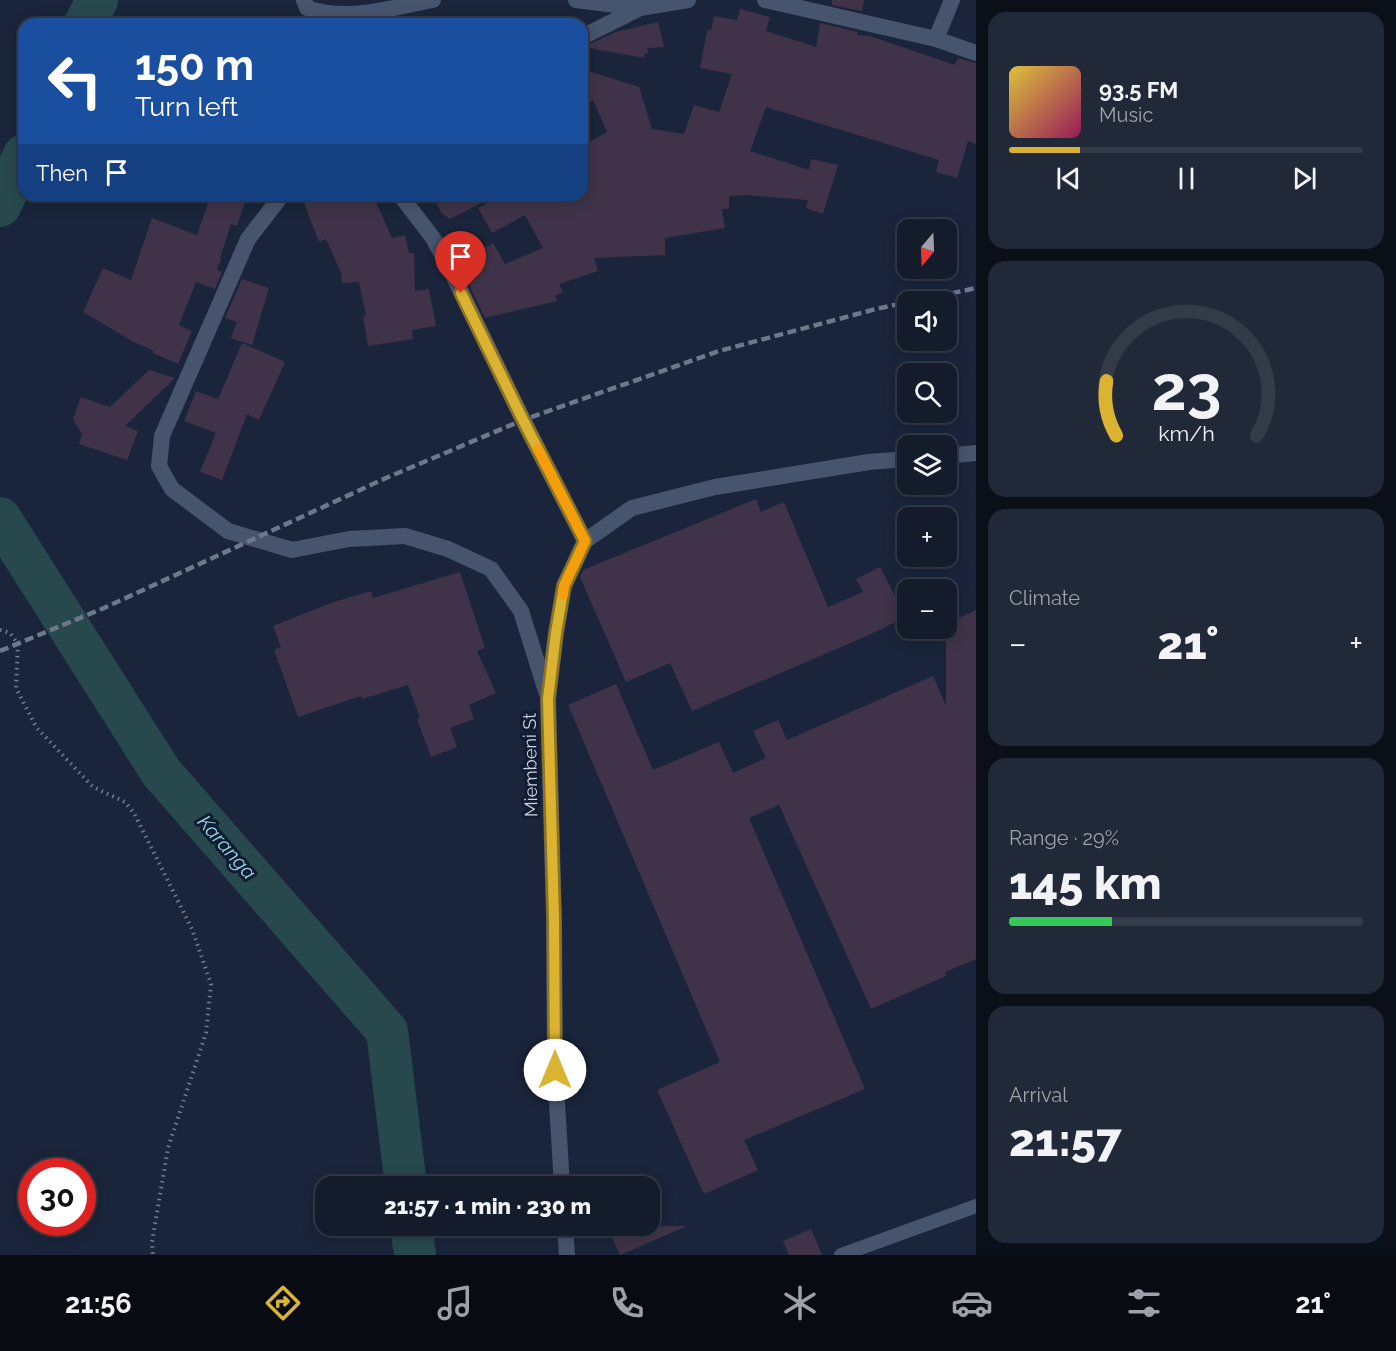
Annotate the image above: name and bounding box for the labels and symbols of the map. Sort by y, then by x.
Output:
north arrow [897,219,957,279]
pin [435,231,486,293]
street label: Miembeni St [519,713,541,817]
water label: Karanga [193,810,261,884]
position arrow [523,1038,587,1102]
speed limit sign: 30 [18,1158,96,1236]

